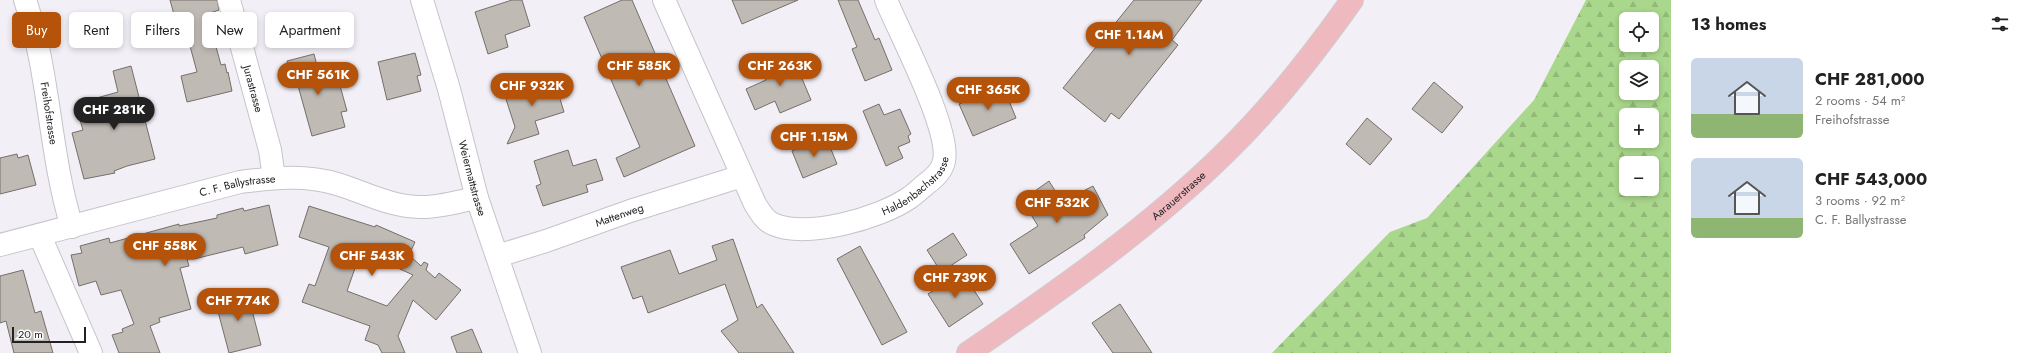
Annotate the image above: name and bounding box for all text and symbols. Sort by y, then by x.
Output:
chip: Buy [12,12,61,48]
chip: Rent [69,12,123,48]
chip: Filters [131,12,194,48]
chip: New [202,12,257,48]
chip: Apartment [265,12,354,48]
map controls [1619,12,1659,196]
button: locate [1619,12,1659,52]
text: 13 homes [1691,12,1766,36]
icon: filters [1989,13,2011,35]
pin: CHF 1.14M [1083,22,1175,56]
text: CHF 1.14M [1095,25,1163,44]
pin: CHF 585K [598,53,680,87]
pin: CHF 263K [739,53,821,87]
text: CHF 585K [607,56,671,75]
text: CHF 263K [748,56,812,75]
button: layers [1619,60,1659,100]
street label: Jurastrasse [239,61,267,114]
pin: CHF 561K [277,62,359,96]
text: CHF 561K [286,65,350,84]
text: CHF 281,000 [1815,67,1925,91]
pin: CHF 932K [491,73,573,107]
icon: home [1723,74,1771,122]
text: CHF 932K [500,76,564,95]
pin: CHF 365K [947,77,1029,111]
text: CHF 365K [956,80,1020,99]
street label: Freihofstrasse [37,81,62,146]
text: 2 rooms · 54 m² [1815,91,1905,110]
pin: CHF 281K [73,97,155,131]
text: CHF 281K [83,100,145,119]
button: + [1619,108,1659,148]
text: Freihofstrasse [1815,110,1889,129]
pin: CHF 1.15M [768,124,860,158]
text: CHF 1.15M [780,127,848,146]
street label: Weiermattstrasse [454,138,491,218]
street label: Haldenbachstrasse [879,155,953,219]
button: − [1619,156,1659,196]
street label: Aarauerstrasse [1148,167,1209,224]
text: CHF 543,000 [1815,167,1927,191]
street label: C. F. Ballystrasse [198,170,276,200]
icon: home [1723,174,1771,222]
pin: CHF 532K [1016,190,1098,224]
text: 3 rooms · 92 m² [1815,191,1905,210]
text: CHF 532K [1025,193,1089,212]
street label: Mattenweg [593,199,645,231]
text: C. F. Ballystrasse [1815,210,1906,229]
pin: CHF 558K [124,233,206,267]
text: CHF 558K [133,236,197,255]
pin: CHF 543K [331,243,413,277]
text: CHF 543K [339,246,405,265]
pin: CHF 739K [914,265,996,299]
text: CHF 739K [923,268,987,287]
pin: CHF 774K [197,288,279,322]
text: CHF 774K [206,291,270,310]
scale bar [12,325,86,344]
text: 20 m [18,326,43,342]

